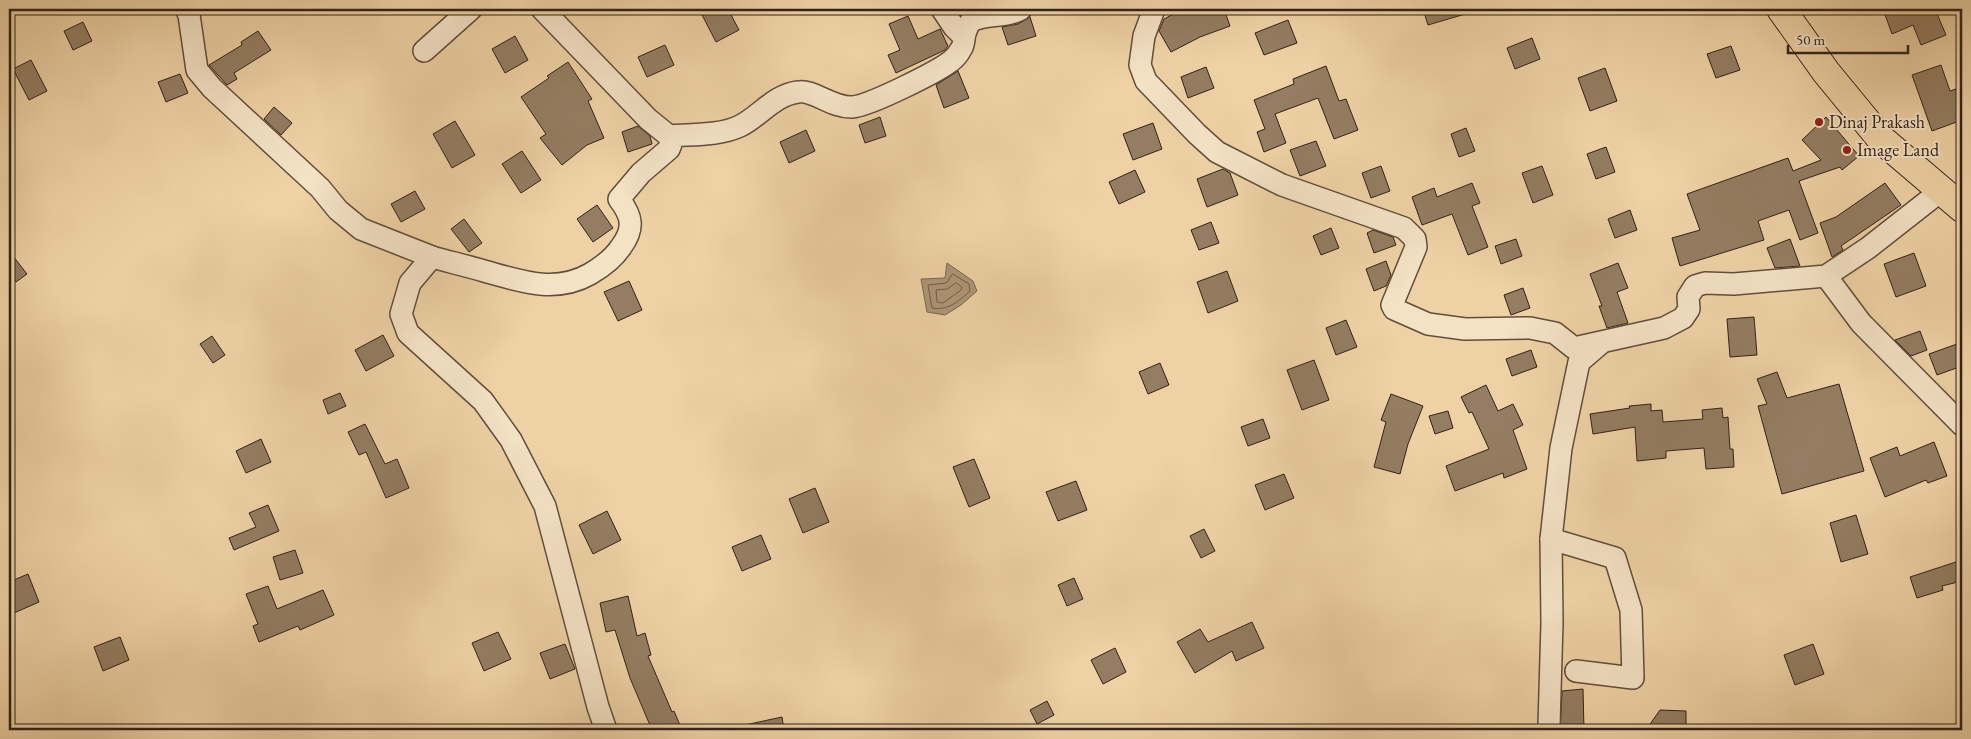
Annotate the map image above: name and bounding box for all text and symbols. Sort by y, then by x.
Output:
scale bar [1788,22,1908,54]
text: 50 m [1796,30,1825,49]
place label: Dinaj Prakash [1829,110,1925,133]
marker: Dinaj Prakash [1813,116,1825,128]
place label: Image Land [1857,138,1940,161]
marker: Image Land [1841,144,1853,156]

